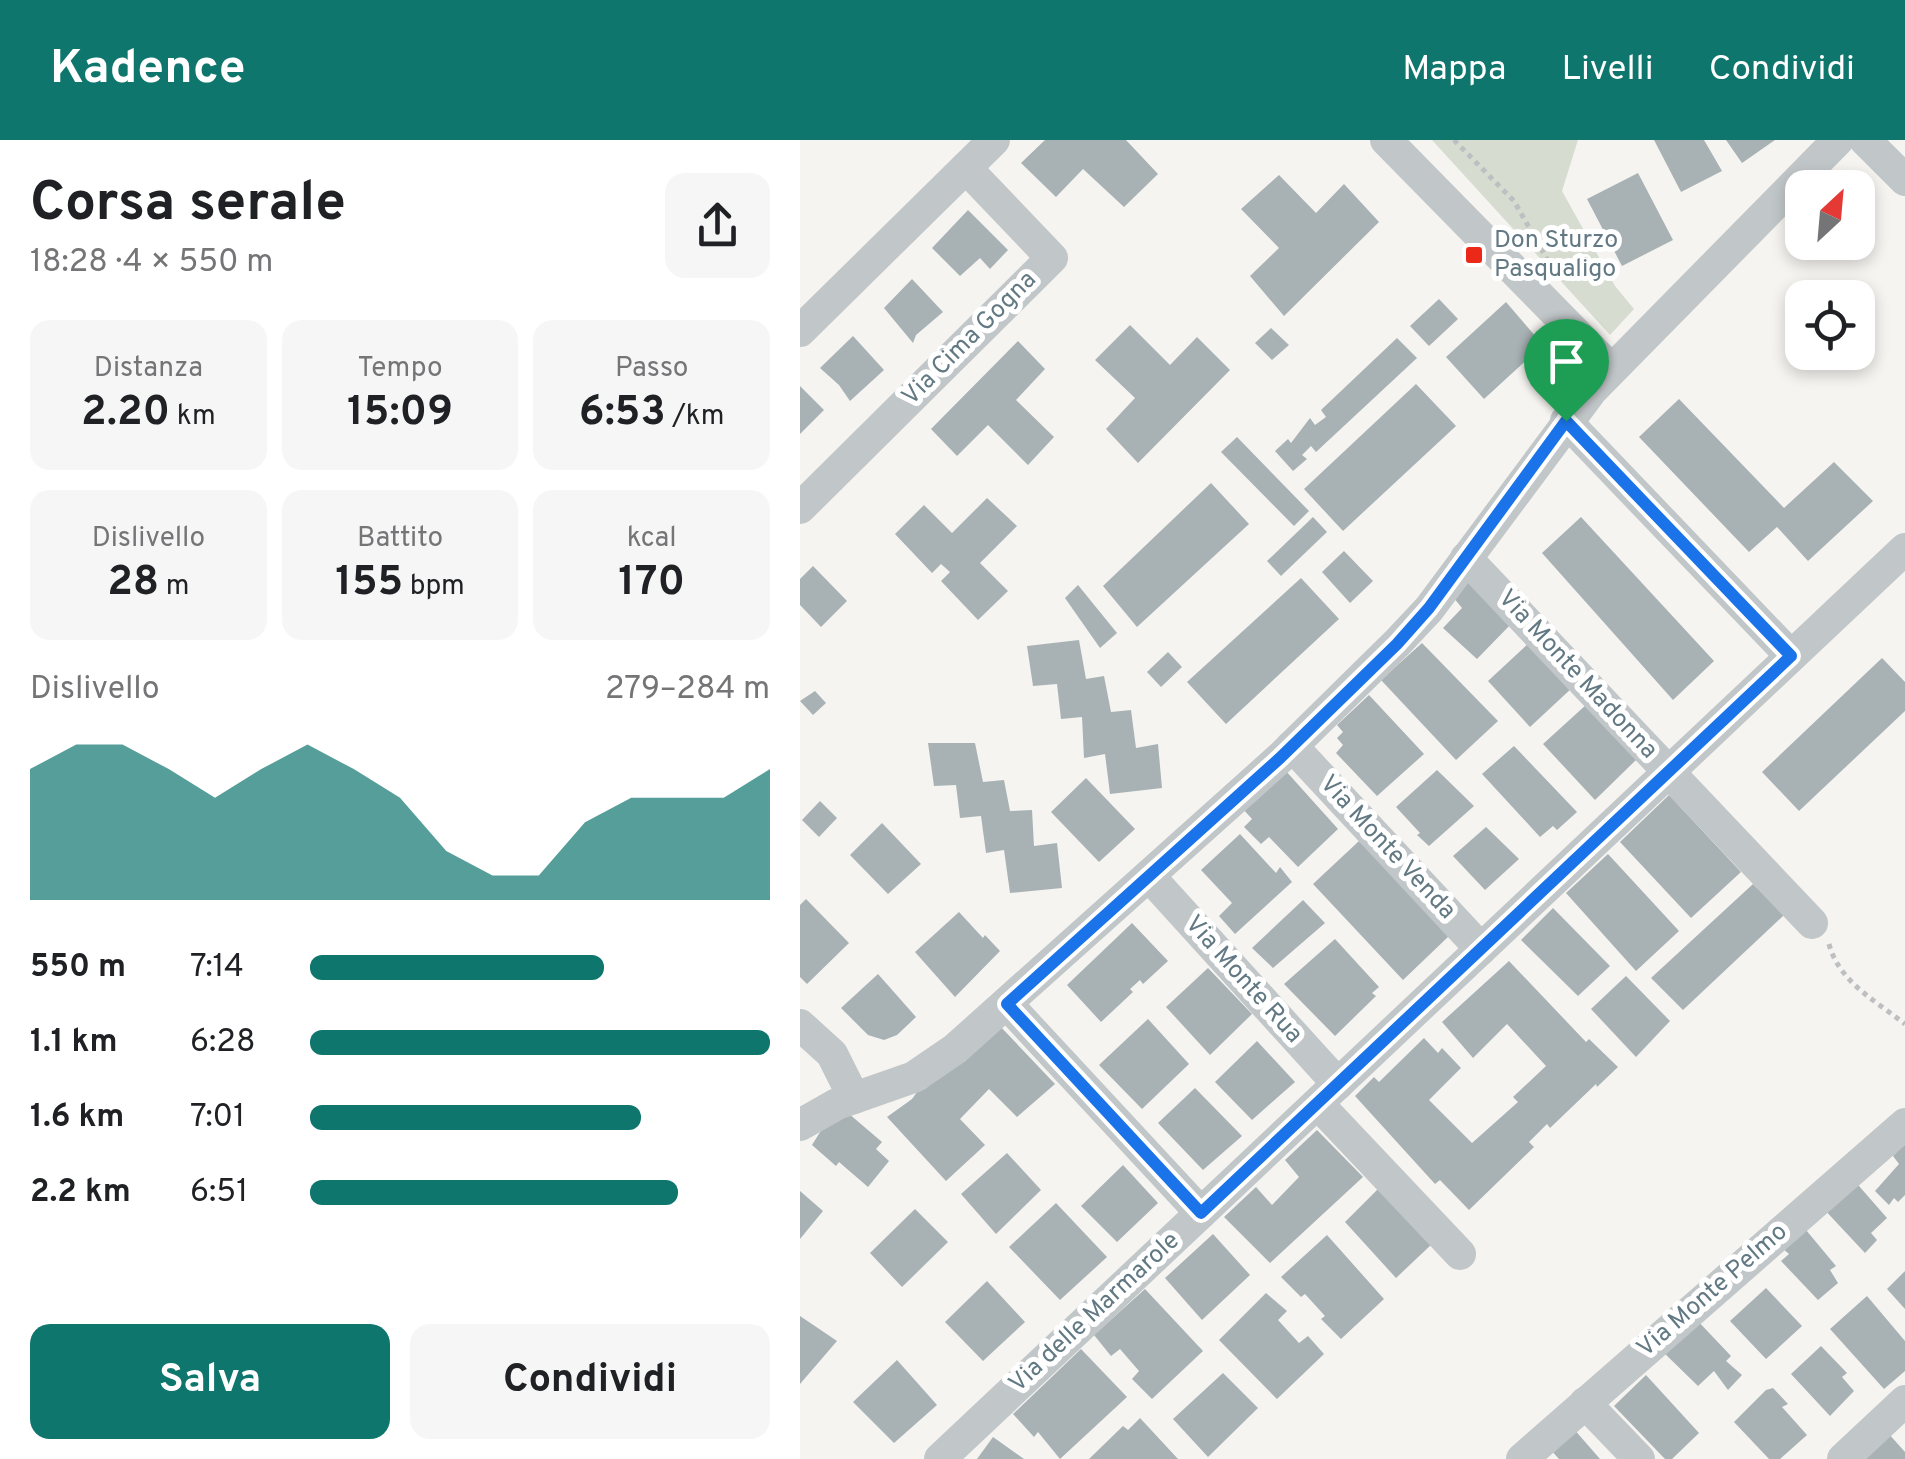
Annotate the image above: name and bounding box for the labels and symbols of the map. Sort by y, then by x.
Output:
north arrow [1785,170,1875,260]
place label: Don Sturzo Pasqualigo [1494,225,1618,286]
marker: Don Sturzo Pasqualigo [1463,244,1485,266]
street label: Via Cima Gogna [896,265,1044,413]
pin [1524,319,1609,422]
street label: Via Monte Madonna [1490,583,1664,767]
street label: Via Monte Venda [1312,769,1462,927]
street label: Via Monte Rua [1177,909,1309,1051]
street label: Via Monte Pelmo [1631,1217,1795,1365]
street label: Via delle Marmarole [1003,1226,1187,1400]

